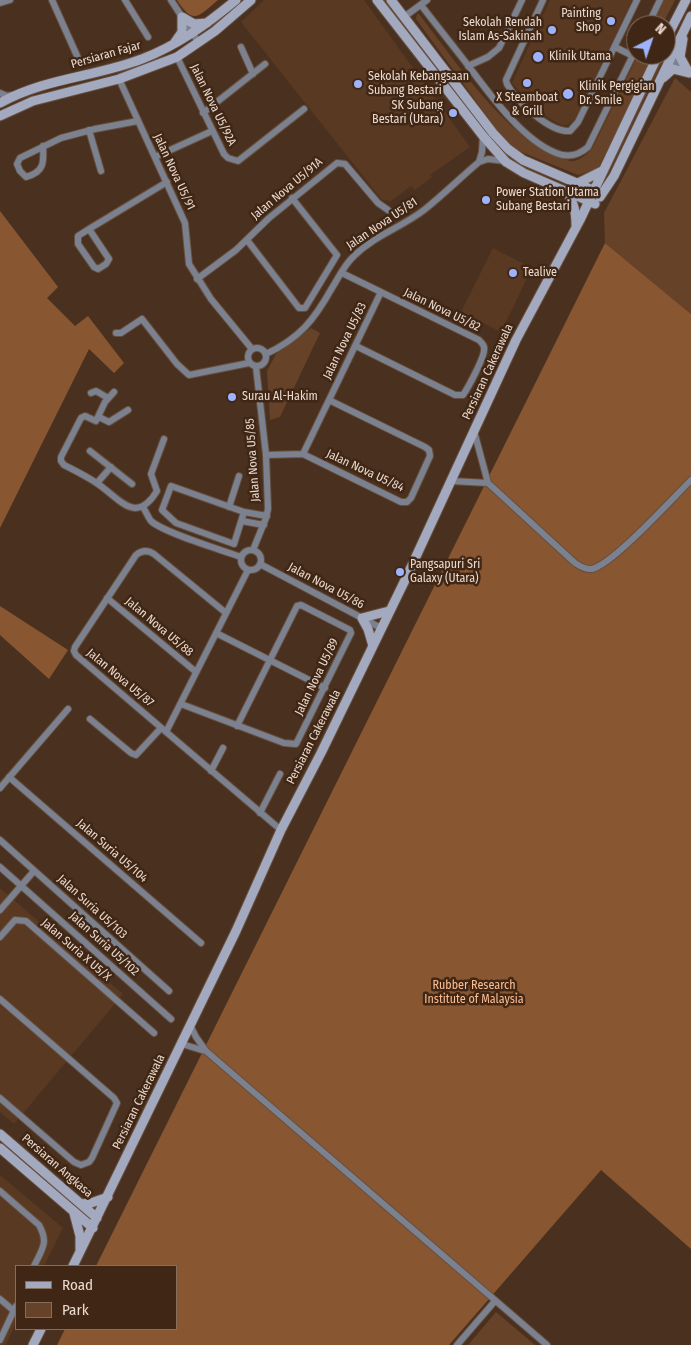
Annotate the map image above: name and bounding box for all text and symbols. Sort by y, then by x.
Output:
place label: Painting Shop [561,7,601,35]
marker: Painting Shop [605,15,617,27]
north arrow [626,15,676,65]
place label: Sekolah Rendah Islam As-Sakinah [458,16,542,44]
text: N [652,20,669,38]
marker: Sekolah Rendah Islam As-Sakinah [546,24,558,36]
street label: Persiaran Fajar [69,38,143,72]
marker: Klinik Utama [531,50,545,64]
place label: Klinik Utama [549,50,611,64]
street label: Jalan Nova U5/92A [187,62,239,148]
place label: Sekolah Kebangsaan Subang Bestari [368,70,469,98]
marker: X Steamboat & Grill [521,77,533,89]
marker: Sekolah Kebangsaan Subang Bestari [352,78,364,90]
place label: Klinik Pergigian Dr. Smile [579,80,655,108]
marker: Klinik Pergigian Dr. Smile [561,87,575,101]
place label: X Steamboat & Grill [496,91,558,119]
place label: SK Subang Bestari (Utara) [372,99,443,127]
marker: SK Subang Bestari (Utara) [447,107,459,119]
street label: Jalan Nova U5/91 [150,132,198,212]
street label: Jalan Nova U5/91A [248,155,326,223]
place label: Power Station Utama Subang Bestari [496,186,599,214]
marker: Power Station Utama Subang Bestari [480,194,492,206]
street label: Jalan Nova U5/81 [344,195,420,253]
place label: Tealive [523,266,557,280]
marker: Tealive [507,267,519,279]
street label: Jalan Nova U5/82 [401,285,483,335]
street label: Jalan Nova U5/83 [320,300,370,382]
street label: Persiaran Cakerawala [459,322,517,422]
place label: Surau Al-Hakim [242,390,318,404]
marker: Surau Al-Hakim [226,391,238,403]
street label: Jalan Nova U5/85 [243,418,263,502]
street label: Jalan Nova U5/84 [324,447,406,495]
place label: Pangsapuri Sri Galaxy (Utara) [410,558,480,586]
street label: Jalan Nova U5/86 [285,560,367,612]
marker: Pangsapuri Sri Galaxy (Utara) [394,566,406,578]
street label: Jalan Nova U5/88 [122,594,196,660]
street label: Jalan Nova U5/89 [292,636,342,718]
street label: Jalan Nova U5/87 [84,646,156,710]
street label: Persiaran Cakerawala [284,687,344,787]
street label: Jalan Suria U5/104 [74,816,150,886]
street label: Jalan Suria U5/103 [54,872,130,942]
street label: Jalan Suria U5/102 [66,909,142,979]
street label: Jalan Suria X U5/X [38,916,114,984]
park label: Rubber Research Institute of Malaysia [424,979,524,1007]
street label: Persiaran Cakerawala [110,1052,168,1152]
street label: Persiaran Angkasa [19,1131,95,1201]
legend [15,1265,178,1330]
text: Road [62,1276,93,1294]
text: Park [62,1301,89,1319]

